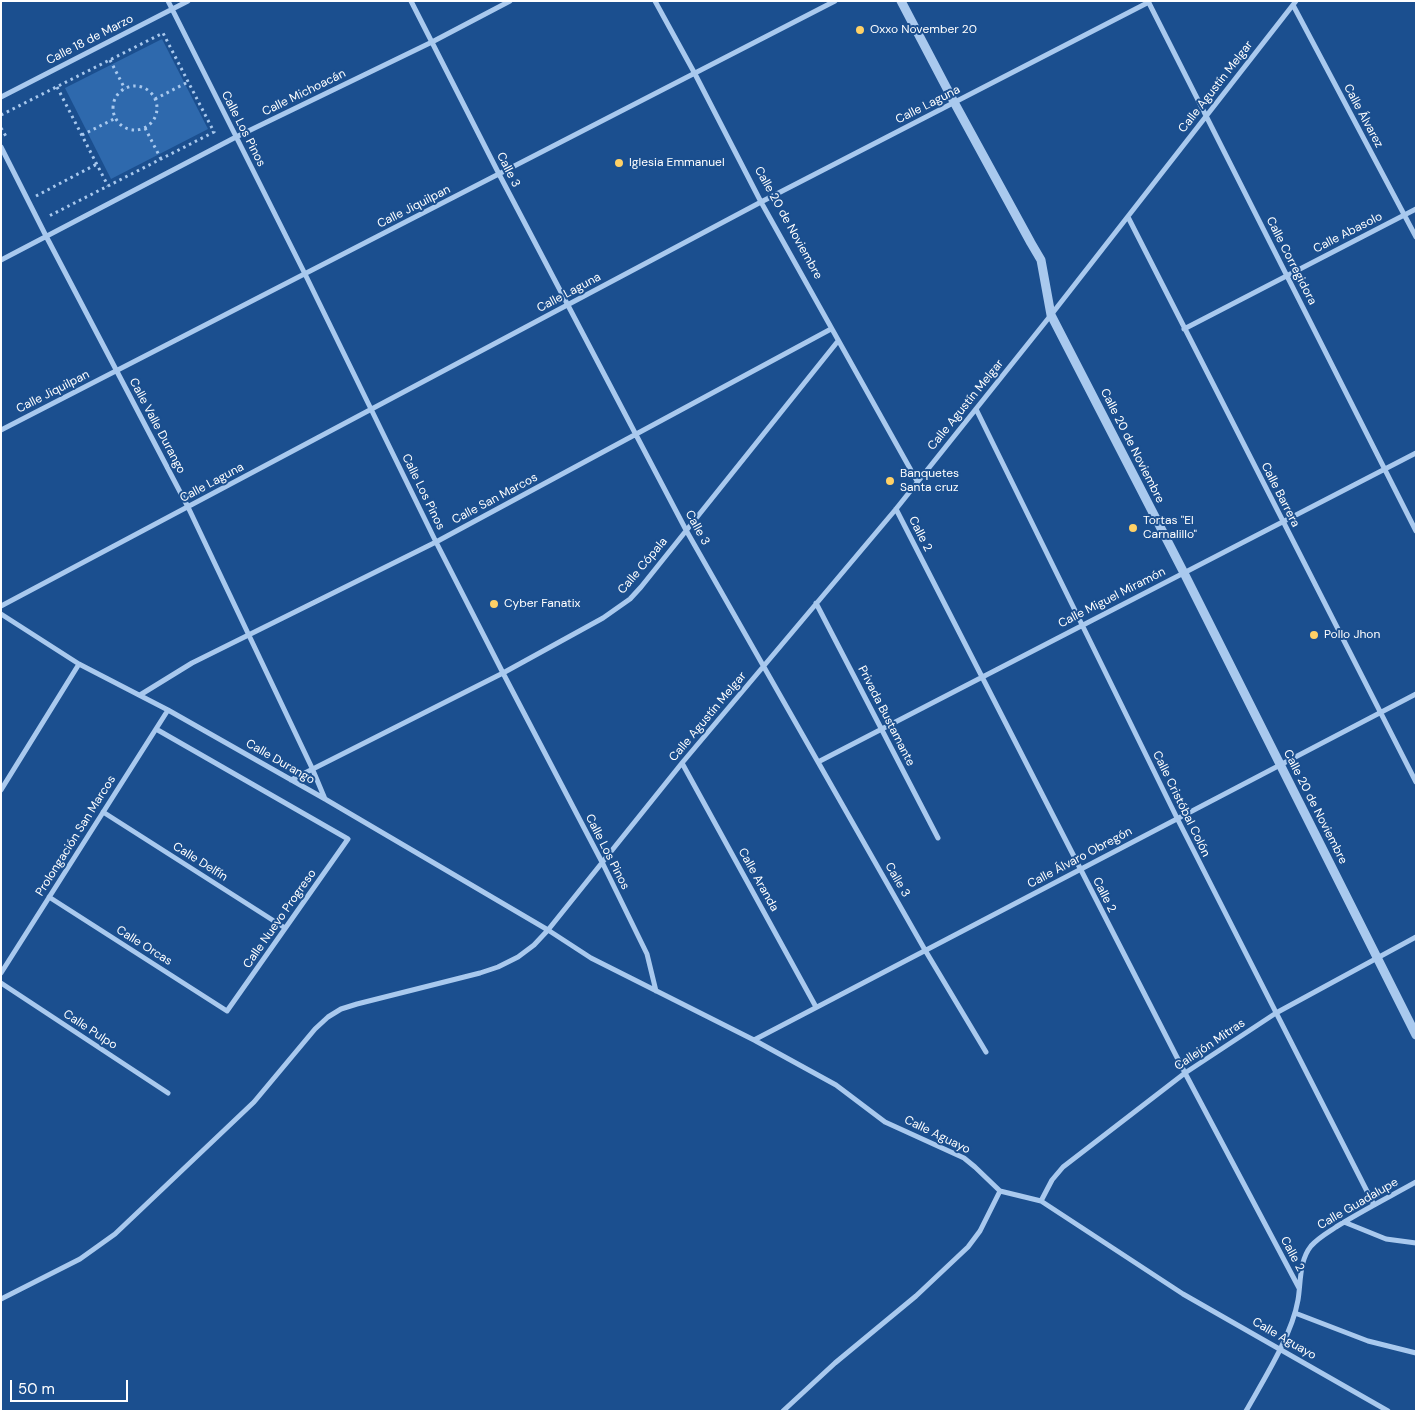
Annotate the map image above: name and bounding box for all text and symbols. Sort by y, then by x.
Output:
street label: Calle 18 de Marzo [44,12,136,68]
place label: Oxxo November 20 [870,23,977,37]
marker: Oxxo November 20 [854,24,866,36]
street label: Calle Agustín Melgar [1176,38,1256,136]
street label: Calle Michoacán [260,67,348,119]
street label: Calle Álvarez [1340,82,1386,150]
street label: Calle Laguna [893,83,963,127]
street label: Calle Los Pinos [218,89,268,169]
street label: Calle 3 [493,150,523,190]
place label: Iglesia Emmanuel [629,156,725,170]
marker: Iglesia Emmanuel [613,157,625,169]
street label: Calle 20 de Noviembre [751,164,825,282]
street label: Calle Jiquilpan [375,182,453,232]
street label: Calle Abasolo [1311,209,1385,257]
street label: Calle Corregidora [1263,215,1319,307]
street label: Calle Laguna [535,270,603,316]
street label: Calle Agustín Melgar [925,357,1007,453]
street label: Calle Jiquilpan [14,367,92,417]
street label: Calle Valle Durango [126,376,188,476]
street label: Calle 20 de Noviembre [1097,386,1167,506]
street label: Calle Los Pinos [398,452,448,532]
street label: Calle Laguna [178,460,246,506]
street label: Calle Barrera [1258,460,1302,530]
place label: Banquetes Santa cruz [900,467,959,495]
street label: Calle San Marcos [450,470,540,528]
marker: Banquetes Santa cruz [884,475,896,487]
street label: Calle 3 [682,508,712,548]
street label: Calle 2 [905,514,935,554]
place label: Tortas "El Carnalillo" [1143,514,1197,542]
marker: Tortas "El Carnalillo" [1127,522,1139,534]
street label: Calle Cópala [615,535,671,597]
street label: Calle Miguel Miramón [1056,565,1168,631]
place label: Cyber Fanatix [504,597,581,611]
marker: Cyber Fanatix [488,598,500,610]
place label: Pollo Jhon [1324,628,1380,642]
marker: Pollo Jhon [1308,629,1320,641]
street label: Privada Bustamante [854,663,918,769]
street label: Calle Agustín Melgar [666,669,750,765]
street label: Calle Durango [243,737,317,787]
street label: Calle 20 de Noviembre [1280,747,1350,867]
street label: Calle Cristóbal Colón [1149,749,1213,859]
street label: Prolongación San Marcos [33,773,119,899]
street label: Calle Los Pinos [582,812,632,892]
street label: Calle Álvaro Obregón [1025,824,1135,892]
street label: Calle Delfín [170,839,230,885]
street label: Calle Aranda [735,846,781,914]
street label: Calle 3 [881,860,913,900]
street label: Calle Nuevo Progreso [240,867,320,971]
street label: Calle 2 [1089,875,1119,915]
street label: Calle Orcas [113,923,175,969]
street label: Calle Pulpo [60,1007,120,1053]
street label: Callejón Mitras [1172,1016,1248,1074]
street label: Calle Aguayo [902,1113,972,1157]
street label: Calle Guadalupe [1315,1175,1401,1233]
street label: Calle 2 [1277,1234,1307,1274]
street label: Calle Aguayo [1249,1315,1319,1363]
scale bar [12,1370,130,1402]
text: 50 m [18,1379,55,1399]

